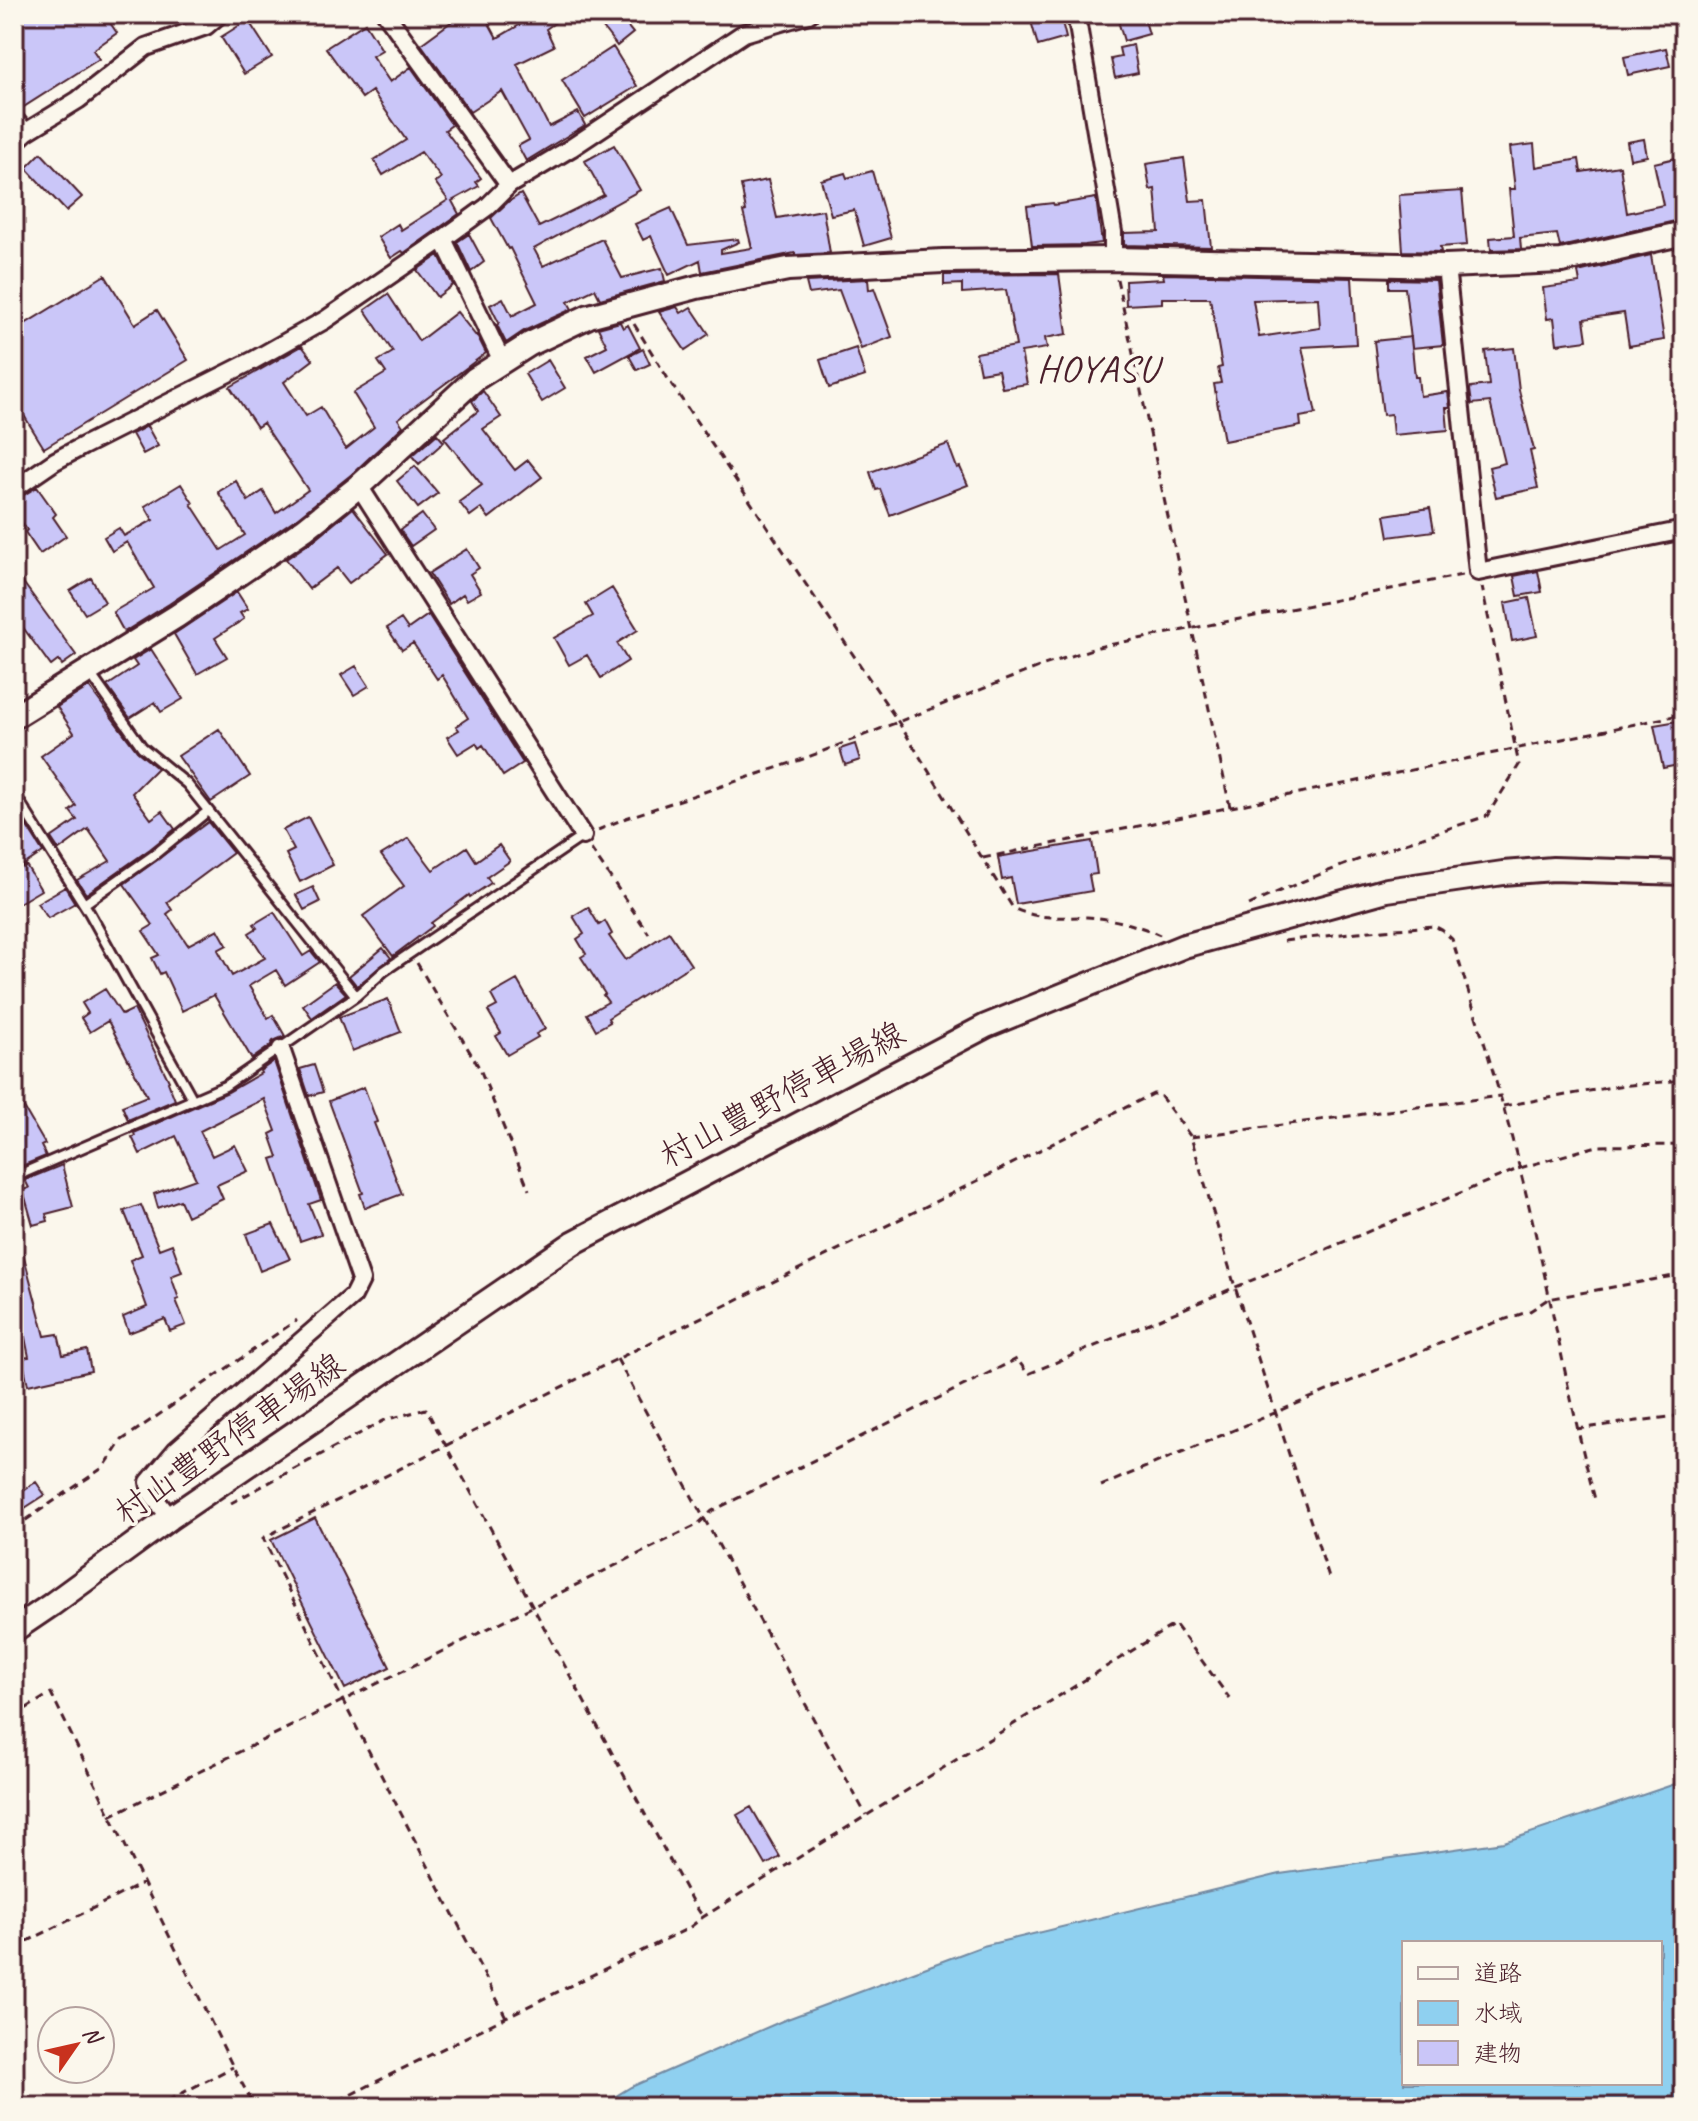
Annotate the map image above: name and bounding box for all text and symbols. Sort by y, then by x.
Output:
district label: HOYASU [1037,345,1164,392]
street label: 村山豊野停車場線 [652,1011,912,1177]
street label: 村山豊野停車場線 [105,1342,353,1534]
legend [1402,1941,1662,2085]
text: 道路 [1474,1958,1522,1988]
text: 水域 [1474,1998,1522,2028]
north arrow [36,2005,116,2085]
text: N [76,2021,109,2051]
text: 建物 [1474,2038,1522,2068]

